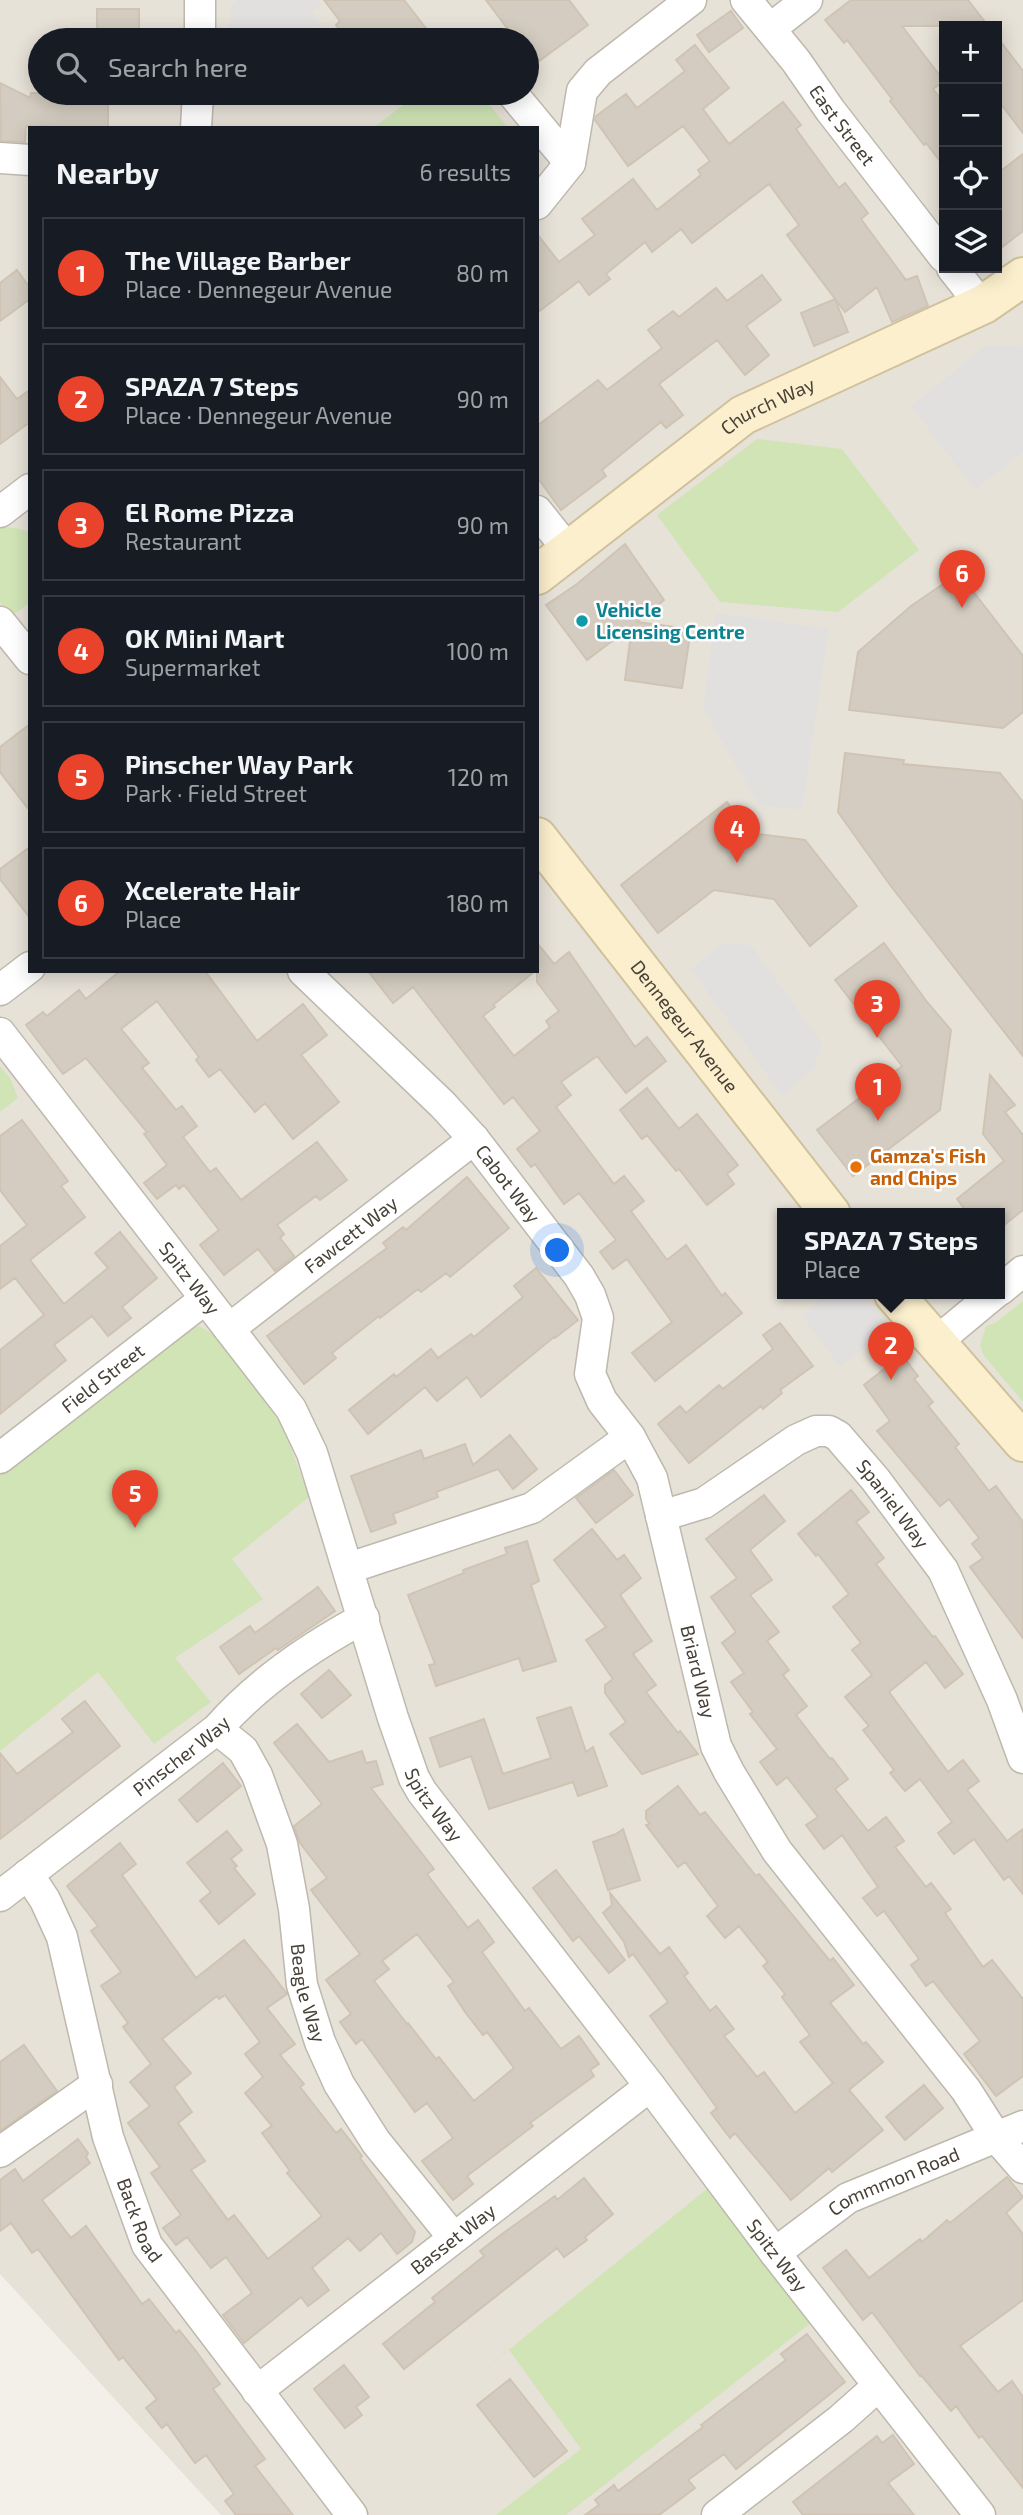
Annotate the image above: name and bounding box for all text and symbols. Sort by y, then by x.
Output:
map controls [939,21,1002,273]
button: + [939,21,1002,84]
search box [28,28,539,105]
icon: search [52,48,90,86]
text: Search here [108,51,248,82]
street label: East Street [805,80,881,170]
button: − [939,84,1002,147]
button: locate [939,147,1002,210]
text: Nearby [56,154,159,190]
text: 6 results [420,158,511,186]
button: layers [939,210,1002,273]
text: The Village Barber [125,244,351,275]
text: 1 [76,259,86,287]
text: 80 m [456,259,509,287]
text: Place · Dennegeur Avenue [125,275,392,303]
text: SPAZA 7 Steps [125,370,299,401]
street label: Church Way [716,372,818,439]
text: 2 [74,385,88,413]
text: 90 m [457,385,509,413]
text: Place · Dennegeur Avenue [125,401,392,429]
text: El Rome Pizza [125,496,294,527]
text: 3 [74,511,88,539]
text: 90 m [457,511,509,539]
text: Restaurant [125,527,242,555]
pin: 6 [939,550,985,608]
place label: Vehicle Licensing Centre [596,598,745,643]
marker: Vehicle Licensing Centre [574,613,590,629]
text: OK Mini Mart [125,622,284,653]
text: 4 [74,637,88,665]
text: 100 m [447,637,509,665]
text: Supermarket [125,653,260,681]
text: Pinscher Way Park [125,748,353,779]
text: 5 [75,763,87,791]
text: 120 m [448,763,509,791]
text: Park · Field Street [125,779,307,807]
pin: 4 [714,805,760,863]
text: Xcelerate Hair [125,874,300,905]
text: 6 [74,889,88,917]
text: 180 m [447,889,509,917]
text: Place [125,905,181,933]
street label: Dennegeur Avenue [626,955,744,1097]
pin: 3 [854,980,900,1038]
pin: 1 [855,1063,901,1121]
street label: Cabot Way [471,1140,546,1227]
place label: Gamza's Fish and Chips [870,1144,986,1189]
marker: Gamza's Fish and Chips [848,1159,864,1175]
street label: Fawcett Way [299,1191,402,1278]
popup [777,1208,1005,1299]
text: SPAZA 7 Steps [804,1224,978,1255]
your location [540,1233,574,1267]
street label: Spitz Way [155,1237,225,1319]
text: Place [804,1255,861,1283]
pin: 2 [868,1322,914,1380]
street label: Field Street [56,1339,148,1417]
street label: Spaniel Way [852,1454,935,1552]
pin: 5 [112,1470,158,1528]
street label: Briard Way [676,1623,721,1720]
street label: Pinscher Way [128,1711,234,1801]
street label: Spitz Way [400,1765,468,1846]
street label: Beagle Way [287,1942,331,2045]
street label: Commmon Road [823,2141,963,2220]
street label: Back Road [113,2175,168,2267]
street label: Basset Way [406,2198,500,2279]
street label: Spitz Way [743,2214,813,2296]

